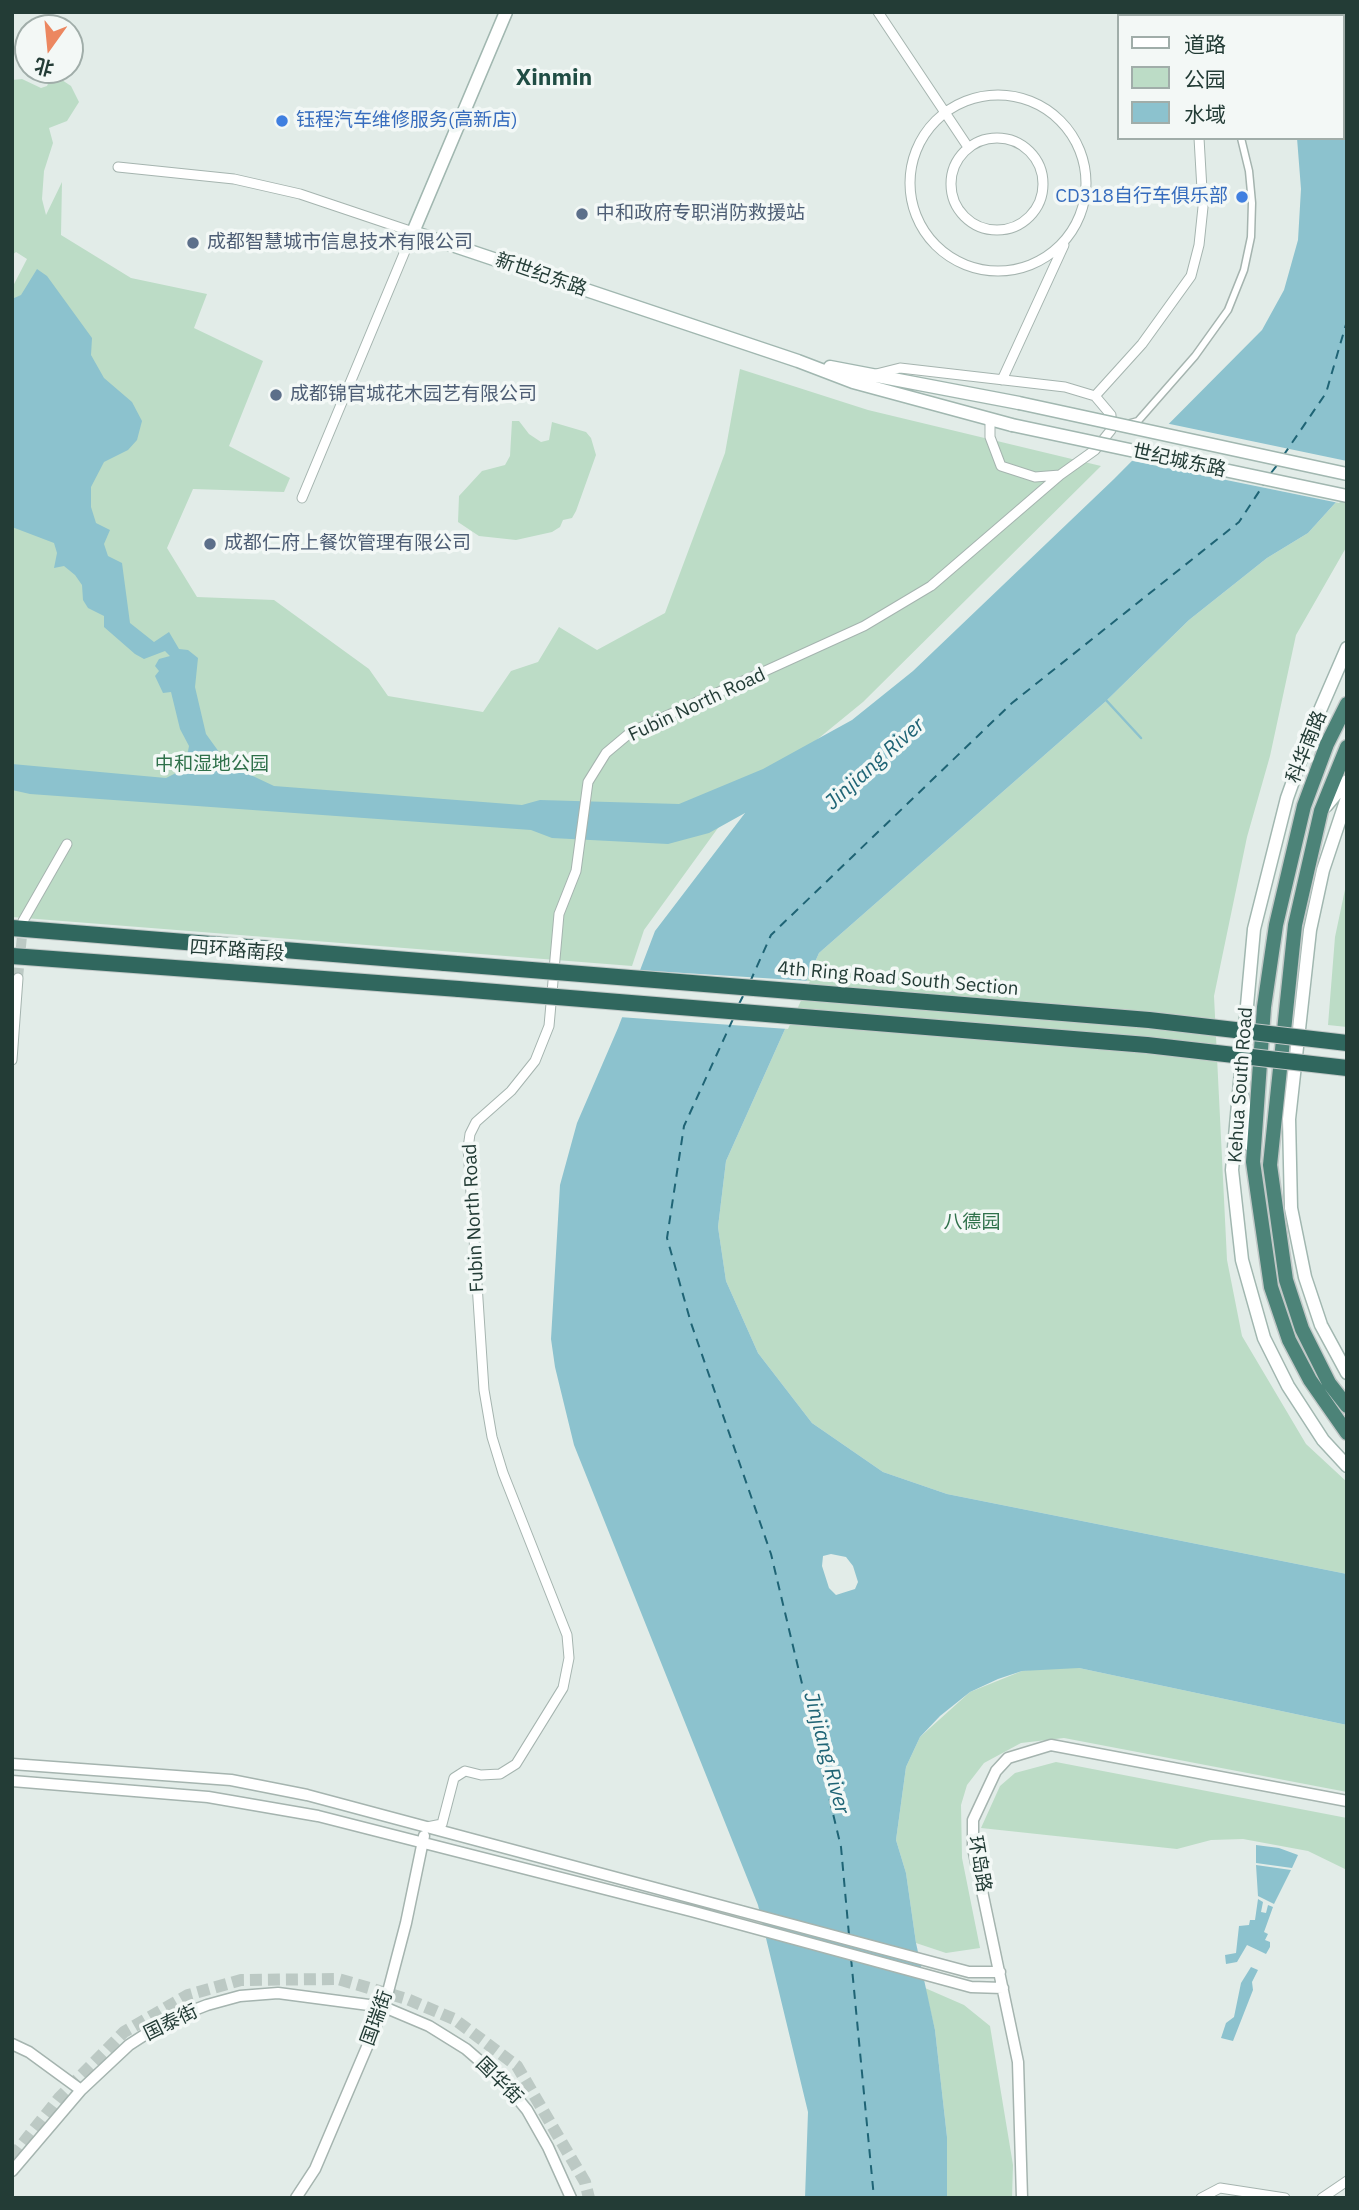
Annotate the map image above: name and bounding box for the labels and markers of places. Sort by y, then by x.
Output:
place label: 钰程汽车维修服务(高新店) [296,110,518,132]
marker: 钰程汽车维修服务(高新店) [274,113,290,129]
place label: CD318自行车俱乐部 [1055,186,1228,208]
marker: CD318自行车俱乐部 [1234,189,1250,205]
place label: 中和政府专职消防救援站 [596,203,805,225]
marker: 中和政府专职消防救援站 [574,206,590,222]
place label: 成都智慧城市信息技术有限公司 [207,232,473,254]
marker: 成都智慧城市信息技术有限公司 [185,235,201,251]
place label: 成都锦官城花木园艺有限公司 [290,384,537,406]
marker: 成都锦官城花木园艺有限公司 [268,387,284,403]
place label: 成都仁府上餐饮管理有限公司 [224,533,471,555]
marker: 成都仁府上餐饮管理有限公司 [202,536,218,552]

